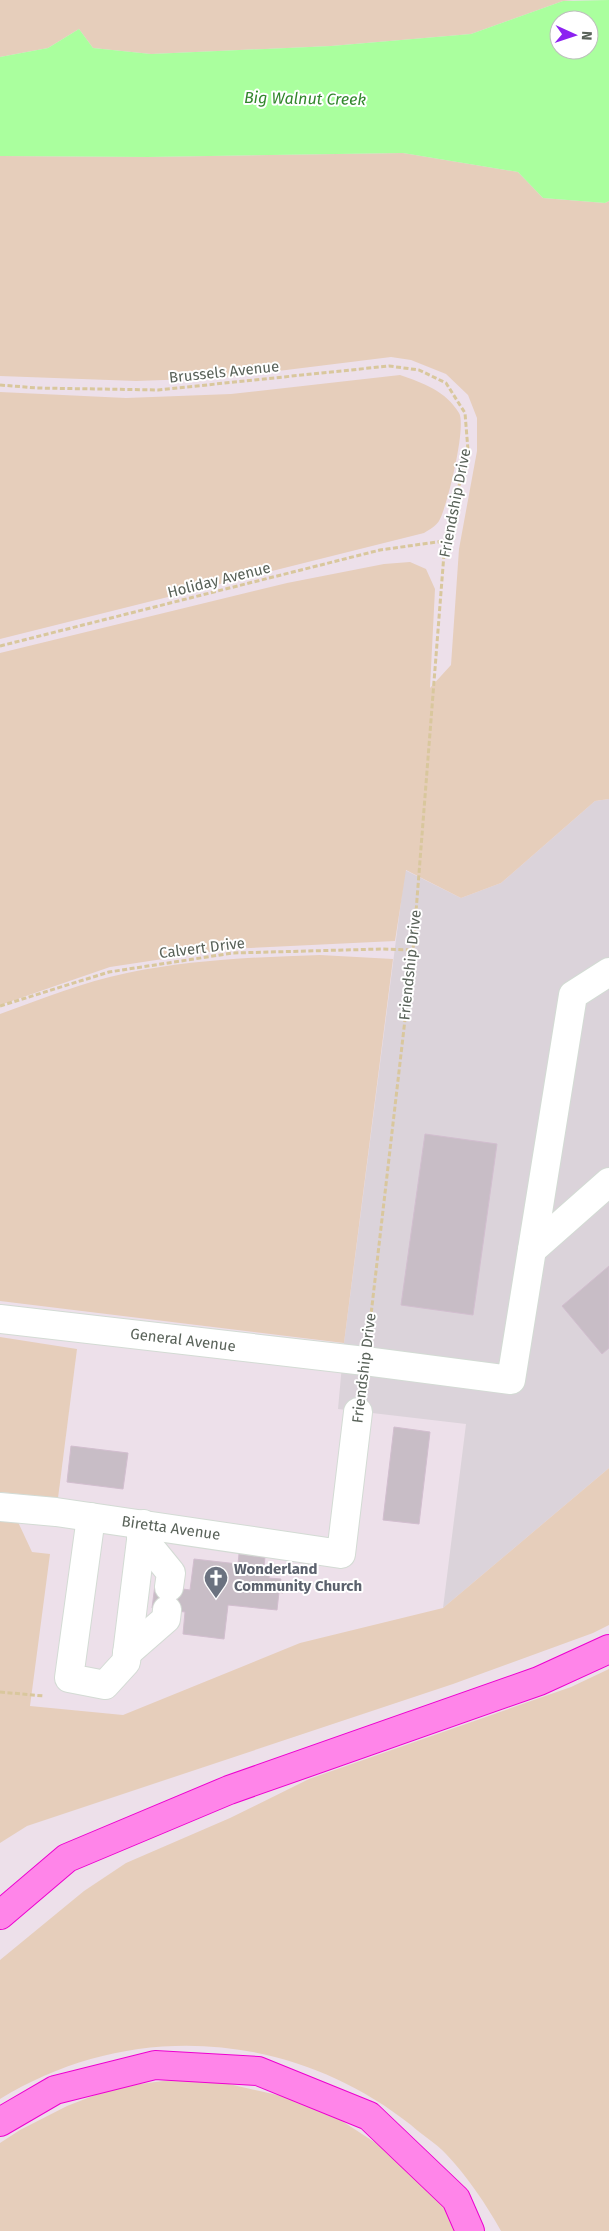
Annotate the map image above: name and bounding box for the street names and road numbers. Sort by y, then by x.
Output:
street label: Brussels Avenue [168,357,280,387]
street label: Friendship Drive [436,447,474,559]
street label: Holiday Avenue [166,558,272,602]
street label: Friendship Drive [395,909,425,1021]
street label: Calvert Drive [158,934,246,962]
street label: Friendship Drive [348,1312,380,1424]
street label: General Avenue [129,1325,237,1355]
street label: Biretta Avenue [120,1512,222,1544]

